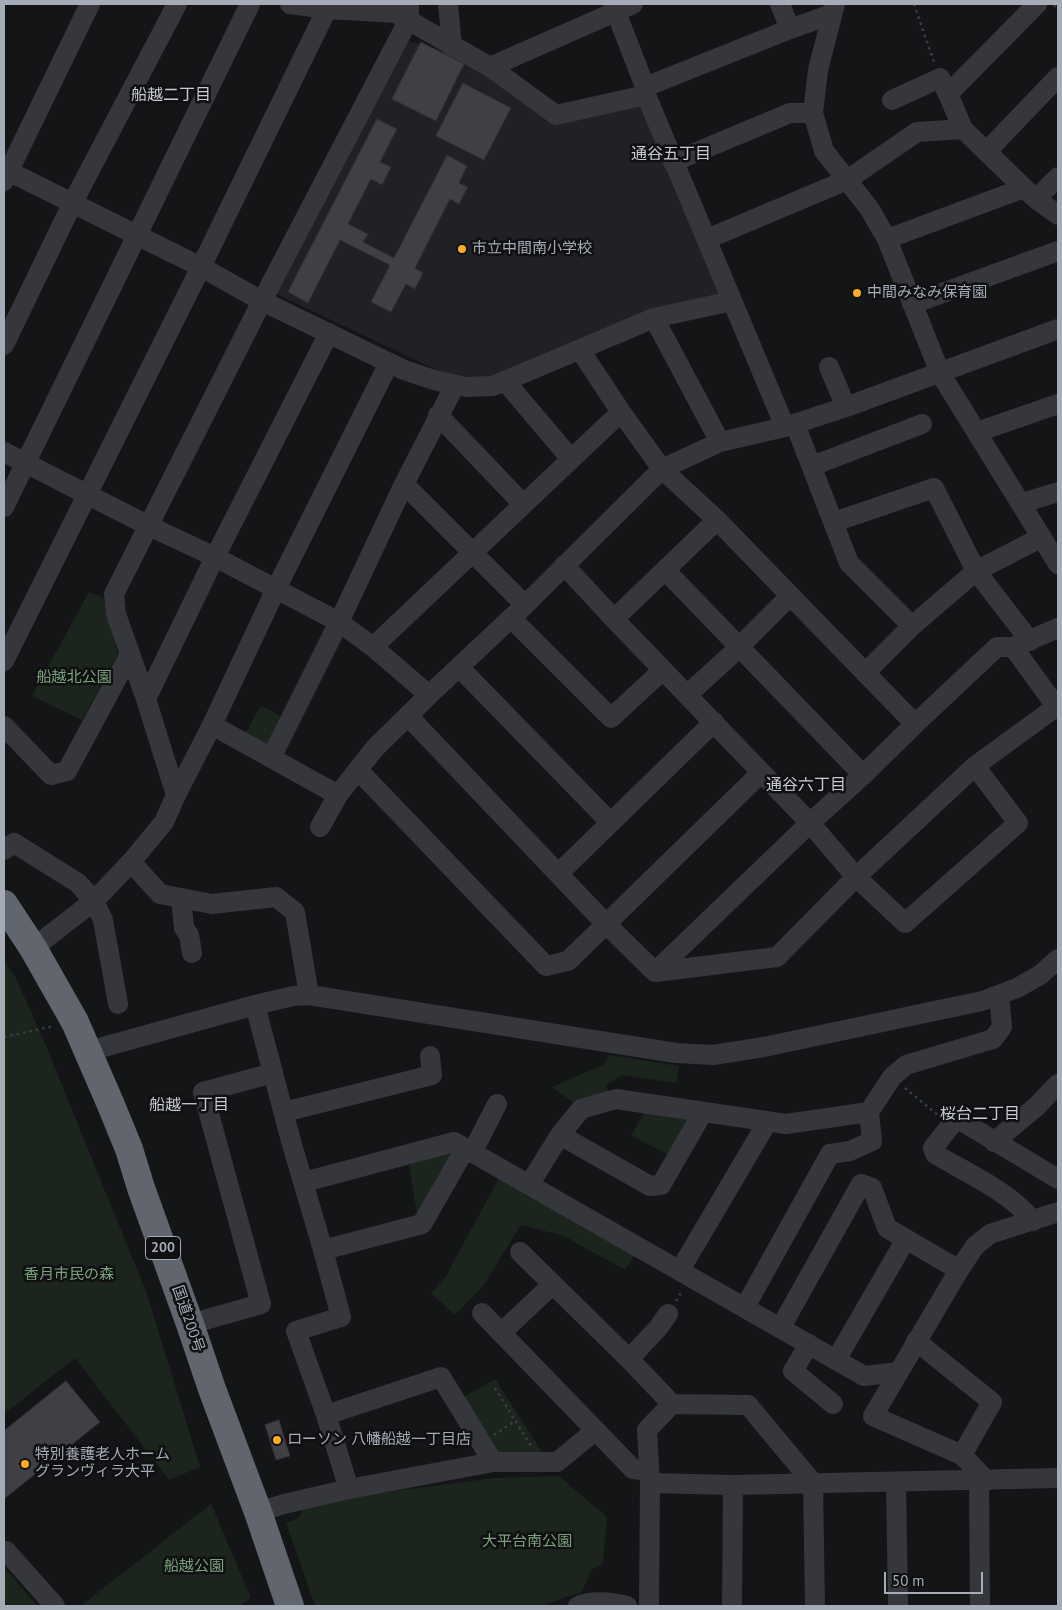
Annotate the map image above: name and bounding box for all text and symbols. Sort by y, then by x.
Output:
district label: 船越二丁目 [131,85,211,105]
district label: 通谷五丁目 [631,144,711,164]
place label: 市立中間南小学校 [472,240,592,258]
marker: 市立中間南小学校 [456,243,468,255]
place label: 中間みなみ保育園 [867,284,987,302]
marker: 中間みなみ保育園 [851,287,863,299]
park label: 船越北公園 [37,669,111,687]
district label: 通谷六丁目 [766,775,846,795]
district label: 船越一丁目 [149,1095,229,1115]
district label: 桜台二丁目 [940,1104,1020,1124]
road number: 200 [146,1236,180,1260]
park label: 香月市民の森 [24,1266,114,1284]
street label: 国道200号 [168,1283,208,1355]
place label: ローソン 八幡船越一丁目店 [287,1431,471,1449]
marker: ローソン 八幡船越一丁目店 [271,1434,283,1446]
place label: 特別養護老人ホーム グランヴィラ大平 [35,1446,170,1481]
marker: 特別養護老人ホーム グランヴィラ大平 [19,1458,31,1470]
park label: 大平台南公園 [482,1533,572,1551]
park label: 船越公園 [164,1558,224,1576]
scale bar [887,1562,986,1594]
text: 50 m [892,1571,925,1590]

